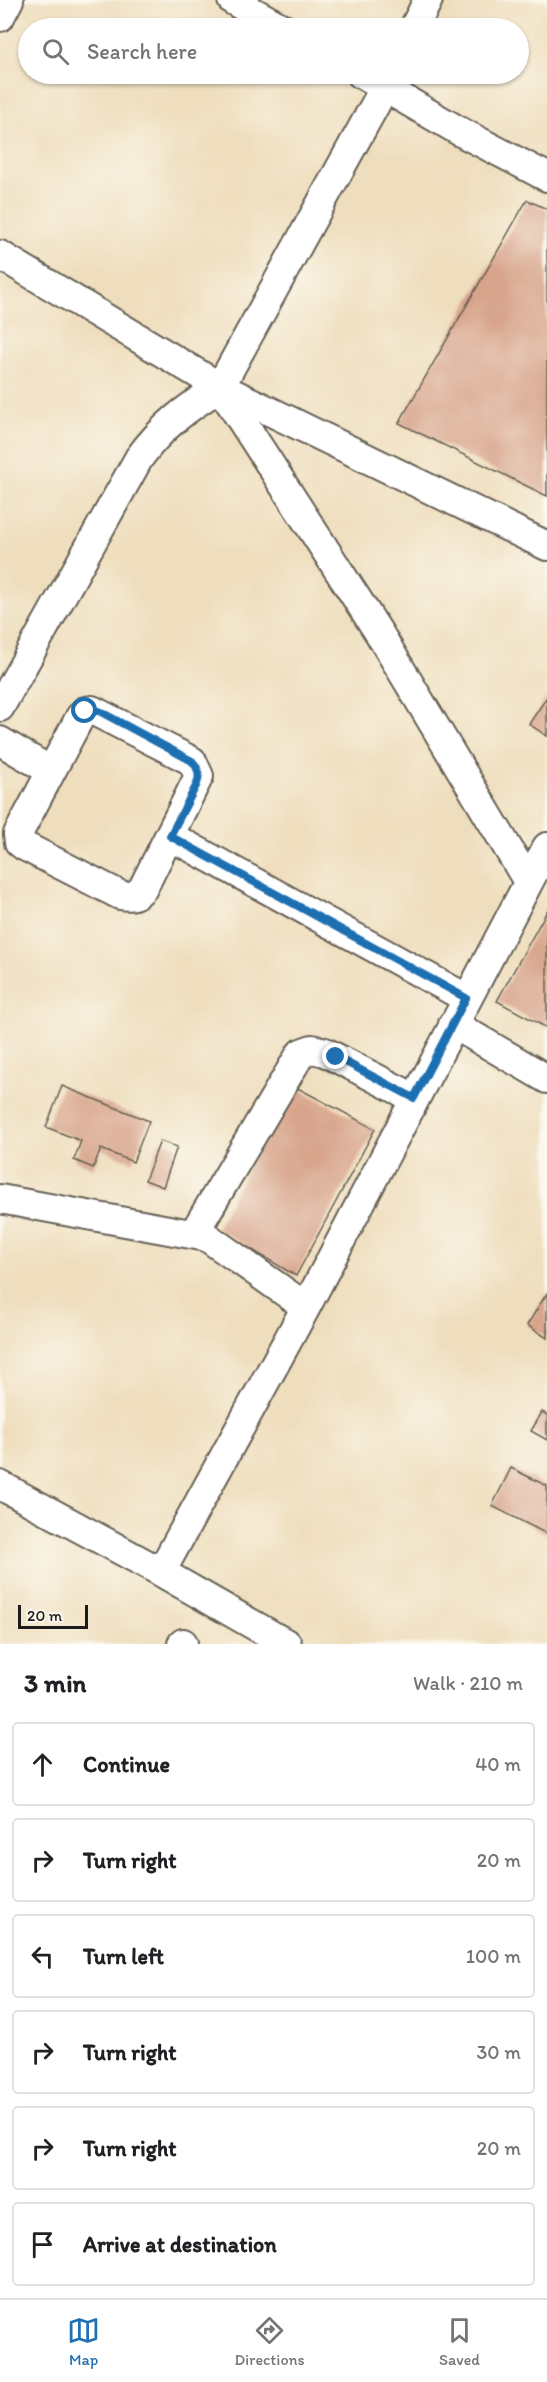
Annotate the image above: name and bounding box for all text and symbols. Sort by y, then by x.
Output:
search box [18,18,529,84]
icon: search [39,35,72,68]
text: Search here [87,38,197,65]
route start [71,697,97,723]
route end [322,1043,348,1069]
scale bar [18,1602,88,1630]
text: 20 m [27,1606,62,1625]
text: 3 min [24,1667,86,1699]
text: Walk · 210 m [413,1671,523,1695]
icon: ahead [26,1748,59,1781]
text: Continue [83,1751,170,1778]
text: 40 m [475,1752,521,1776]
icon: right [26,1844,59,1877]
text: Turn right [83,1847,177,1874]
text: 20 m [477,1848,521,1872]
icon: left [26,1940,59,1973]
text: Turn left [83,1943,164,1970]
text: 100 m [466,1944,521,1968]
icon: right [26,2036,59,2069]
text: Turn right [83,2039,177,2066]
text: 30 m [476,2040,521,2064]
icon: right [26,2132,59,2165]
text: Turn right [83,2135,177,2162]
text: 20 m [477,2136,521,2160]
icon: arrive [26,2228,59,2261]
text: Arrive at destination [83,2231,277,2258]
tab: Map [67,2314,100,2369]
tab: Directions [234,2314,305,2369]
tab: Saved [439,2314,480,2369]

